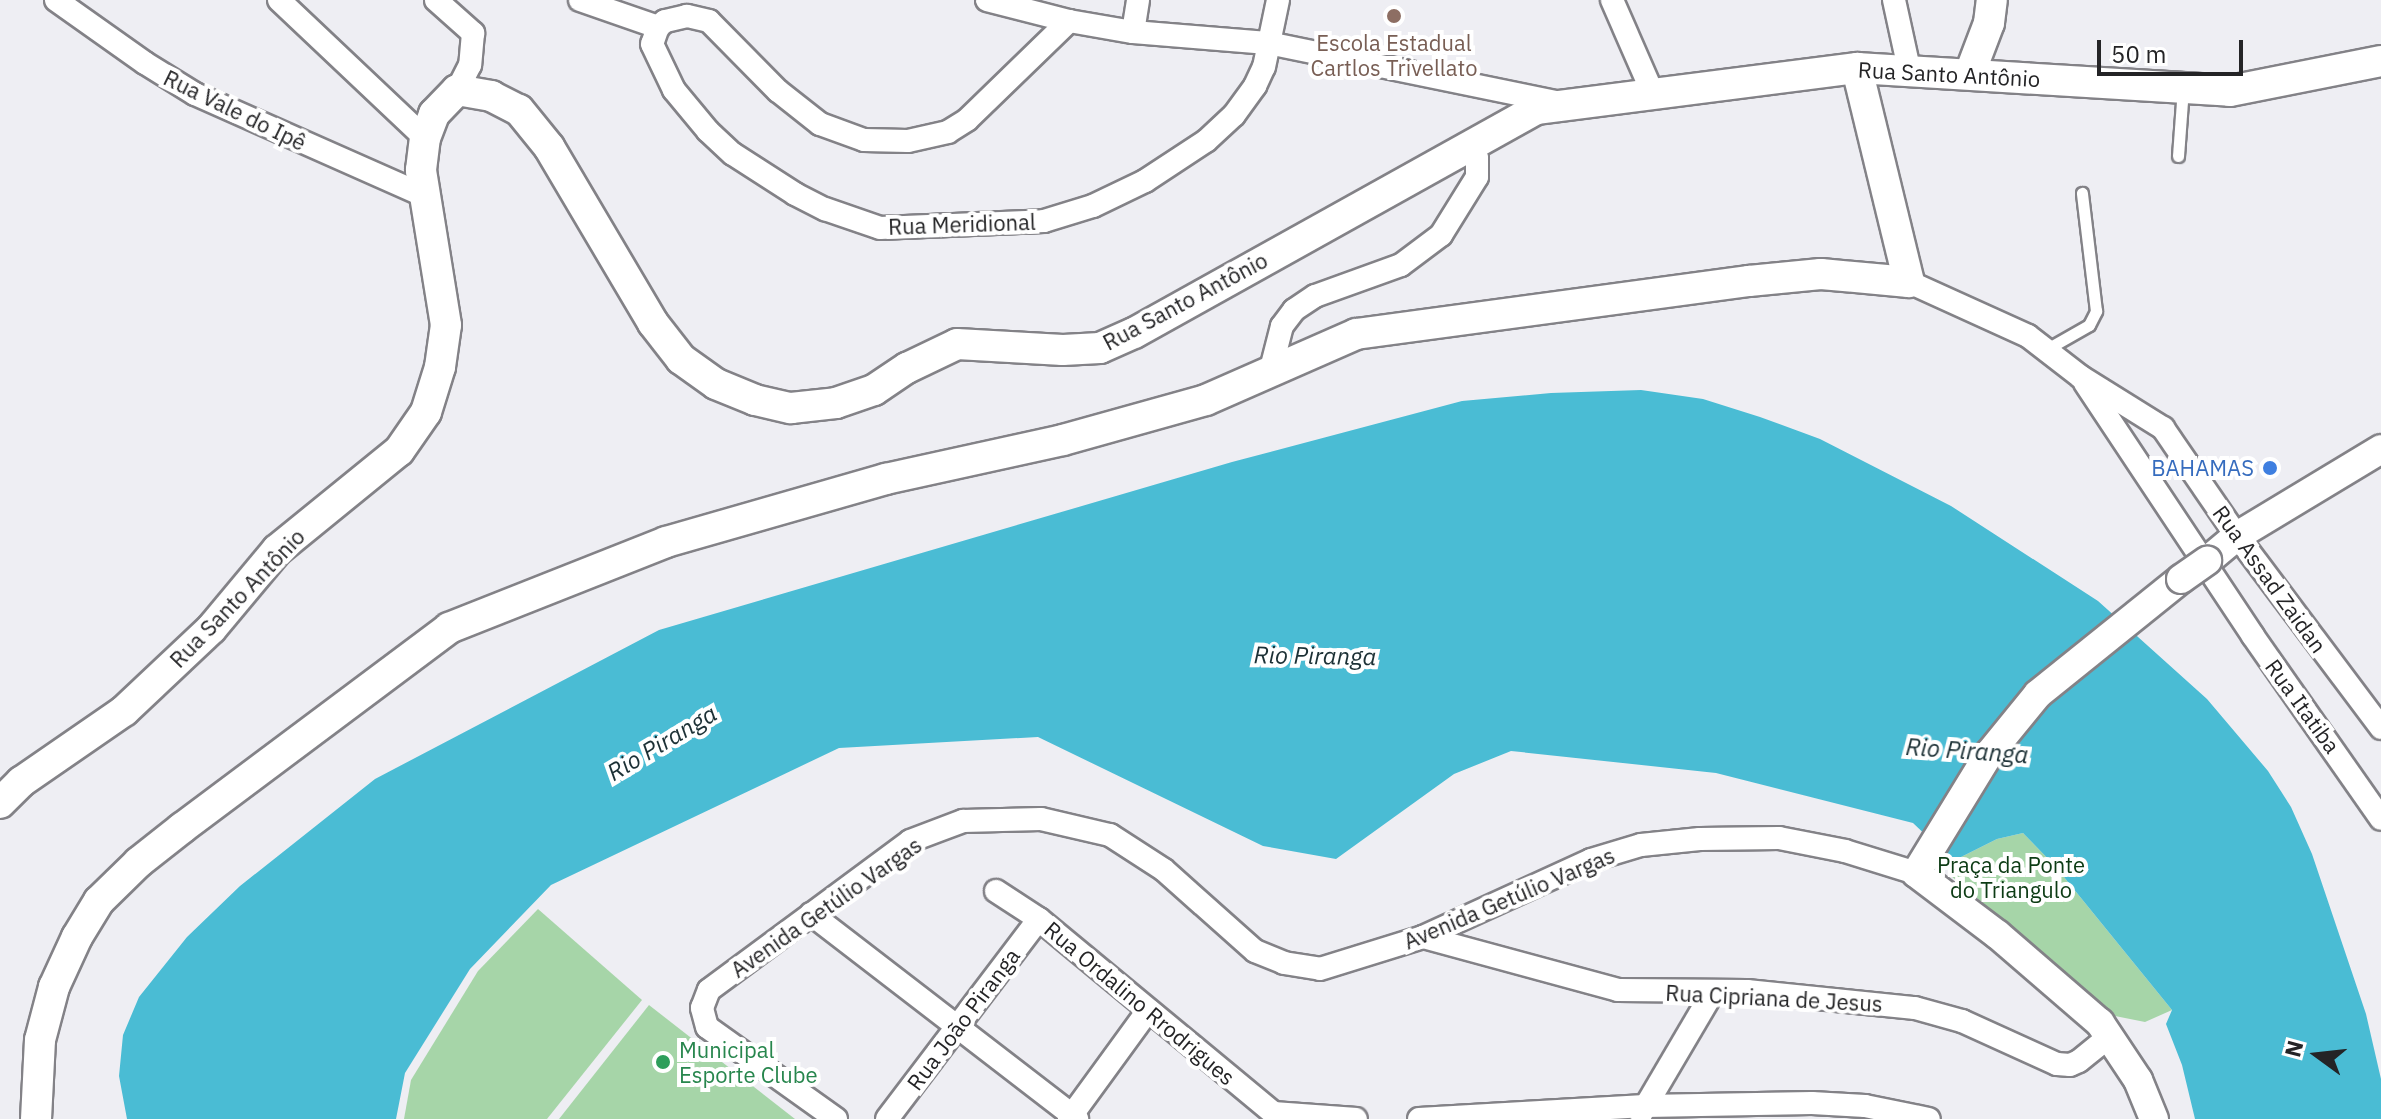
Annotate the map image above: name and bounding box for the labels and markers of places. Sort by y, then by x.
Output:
marker: Escola Estadual Cartlos Trivellato [1385,7,1403,25]
place label: Escola Estadual Cartlos Trivellato [1311,29,1477,80]
place label: BAHAMAS [2151,455,2254,481]
marker: BAHAMAS [2261,459,2279,477]
place label: Municipal Esporte Clube [679,1036,818,1088]
marker: Municipal Esporte Clube [654,1053,672,1071]

